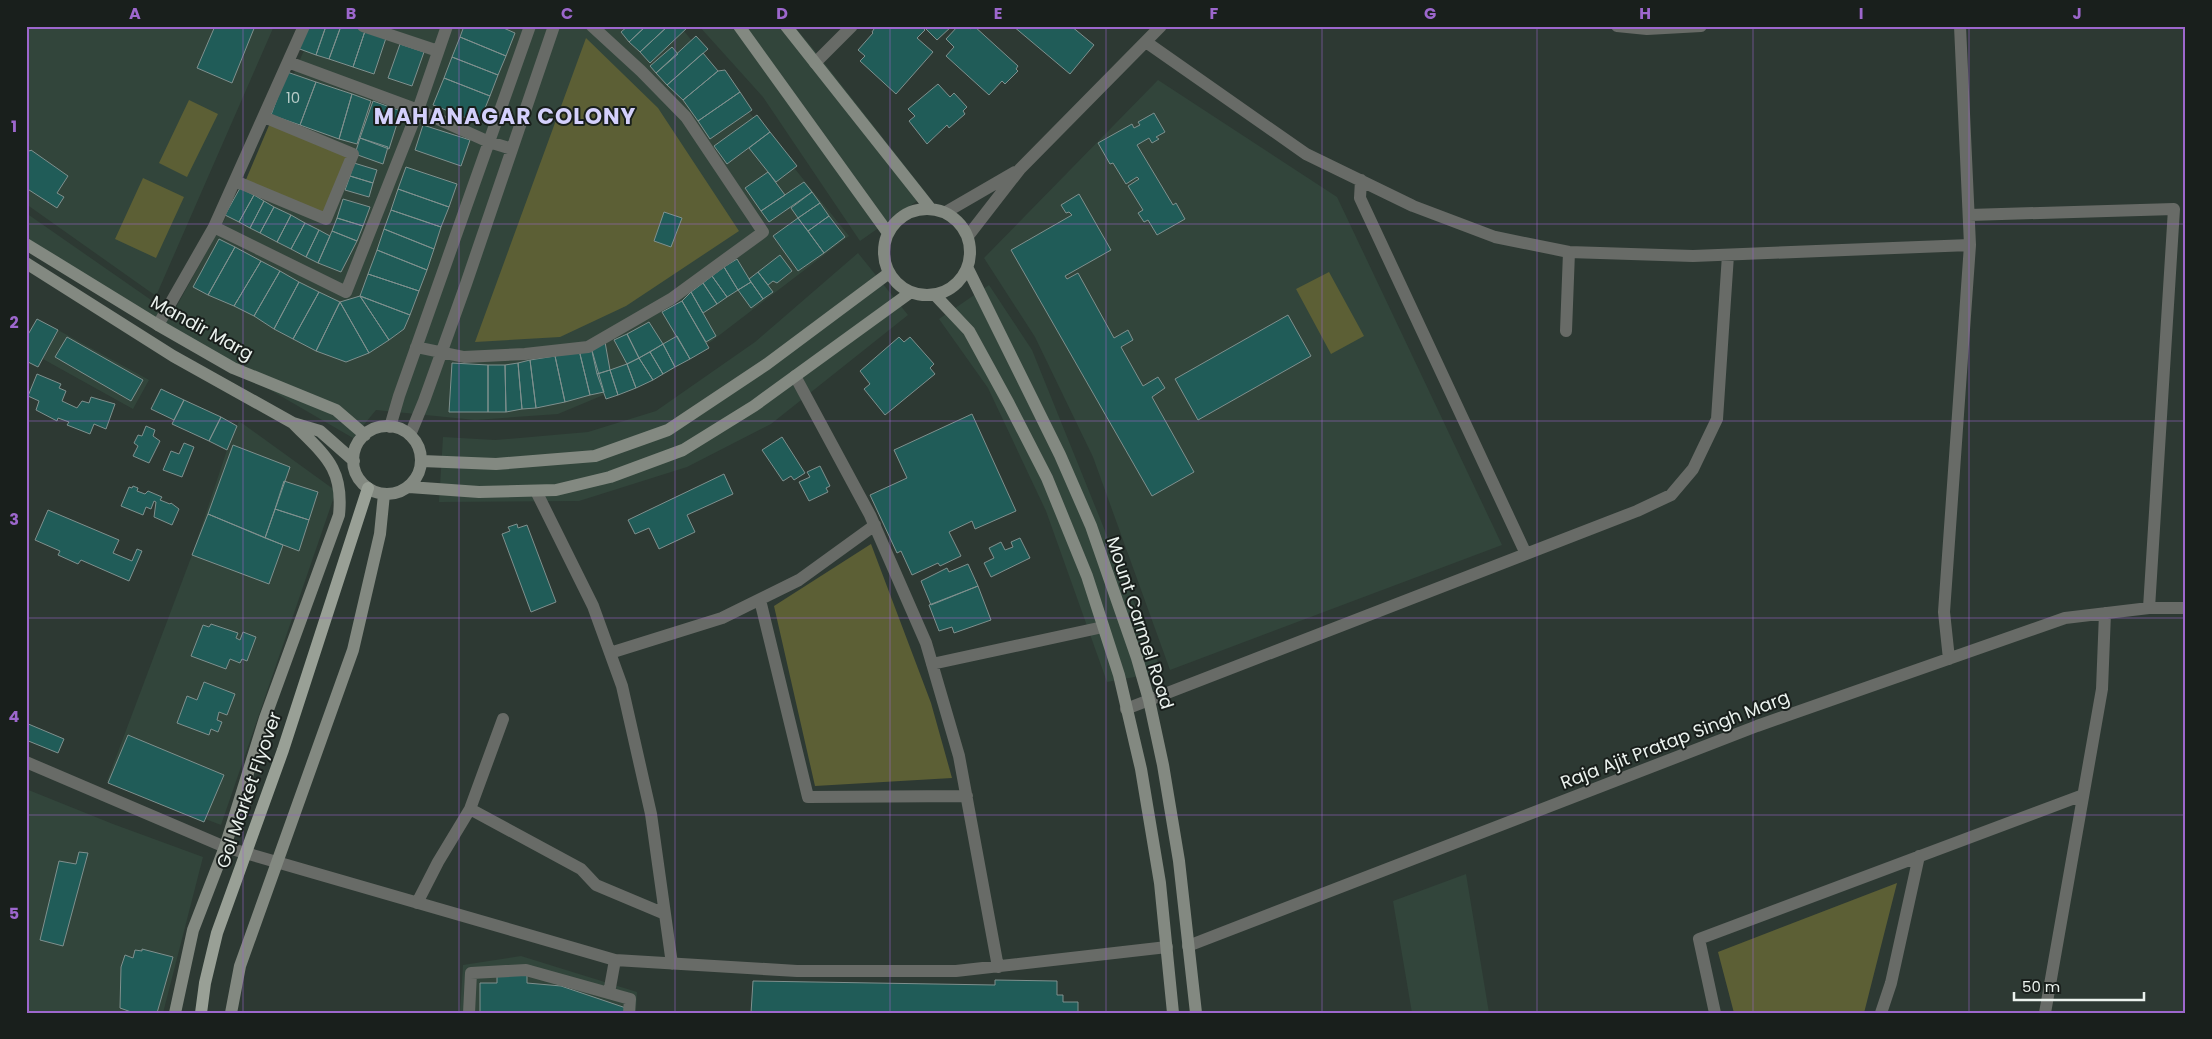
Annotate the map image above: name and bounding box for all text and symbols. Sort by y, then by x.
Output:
text: A [129,2,141,25]
text: B [346,2,356,25]
text: C [561,2,573,25]
text: D [776,2,788,25]
text: E [994,2,1002,25]
text: F [1210,2,1219,25]
text: G [1424,2,1436,25]
text: H [1639,2,1651,25]
text: I [1859,2,1863,25]
text: J [2072,2,2082,25]
house number: 10 [286,87,300,108]
district label: MAHANAGAR COLONY [374,101,636,132]
text: 1 [11,115,17,138]
street label: Mandir Marg [146,289,258,366]
text: 2 [9,311,19,334]
text: 3 [9,508,19,531]
street label: Mount Carmel Road [1101,533,1180,712]
street label: Raja Ajit Pratap Singh Marg [1557,684,1793,795]
text: 4 [9,705,20,728]
street label: Gol Market Flyover [210,708,287,871]
text: 5 [9,902,19,925]
scale bar [2014,969,2144,1001]
text: 50 m [2022,976,2060,997]

